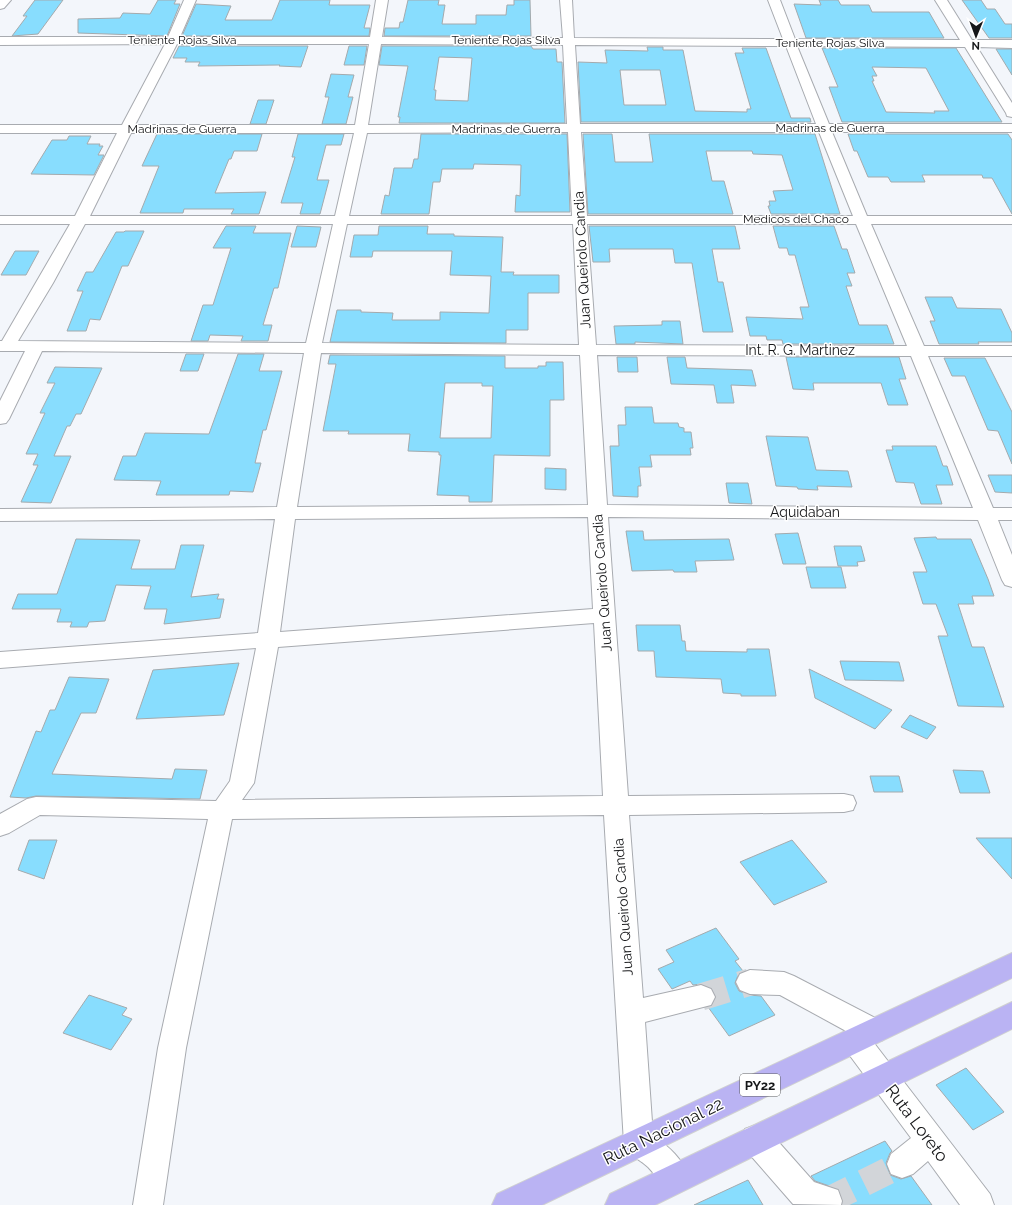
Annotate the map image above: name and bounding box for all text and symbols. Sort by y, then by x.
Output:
north arrow [956,16,996,56]
street label: Teniente Rojas Silva [127,33,237,47]
street label: Teniente Rojas Silva [451,33,561,47]
street label: Teniente Rojas Silva [775,36,885,50]
text: N [972,39,980,52]
street label: Madrinas de Guerra [776,121,884,135]
street label: Madrinas de Guerra [128,122,236,136]
street label: Madrinas de Guerra [452,122,560,136]
street label: Juan Queirolo Candia [570,191,594,329]
street label: Medicos del Chaco [743,212,849,226]
street label: Int. R. G. Martinez [745,342,855,358]
street label: Aquidaban [770,504,840,520]
street label: Juan Queirolo Candia [589,514,615,652]
street label: Juan Queirolo Candia [610,838,636,976]
road number: PY22 [740,1074,780,1096]
street label: Ruta Loreto [881,1080,953,1166]
street label: Ruta Nacional 22 [600,1093,726,1169]

